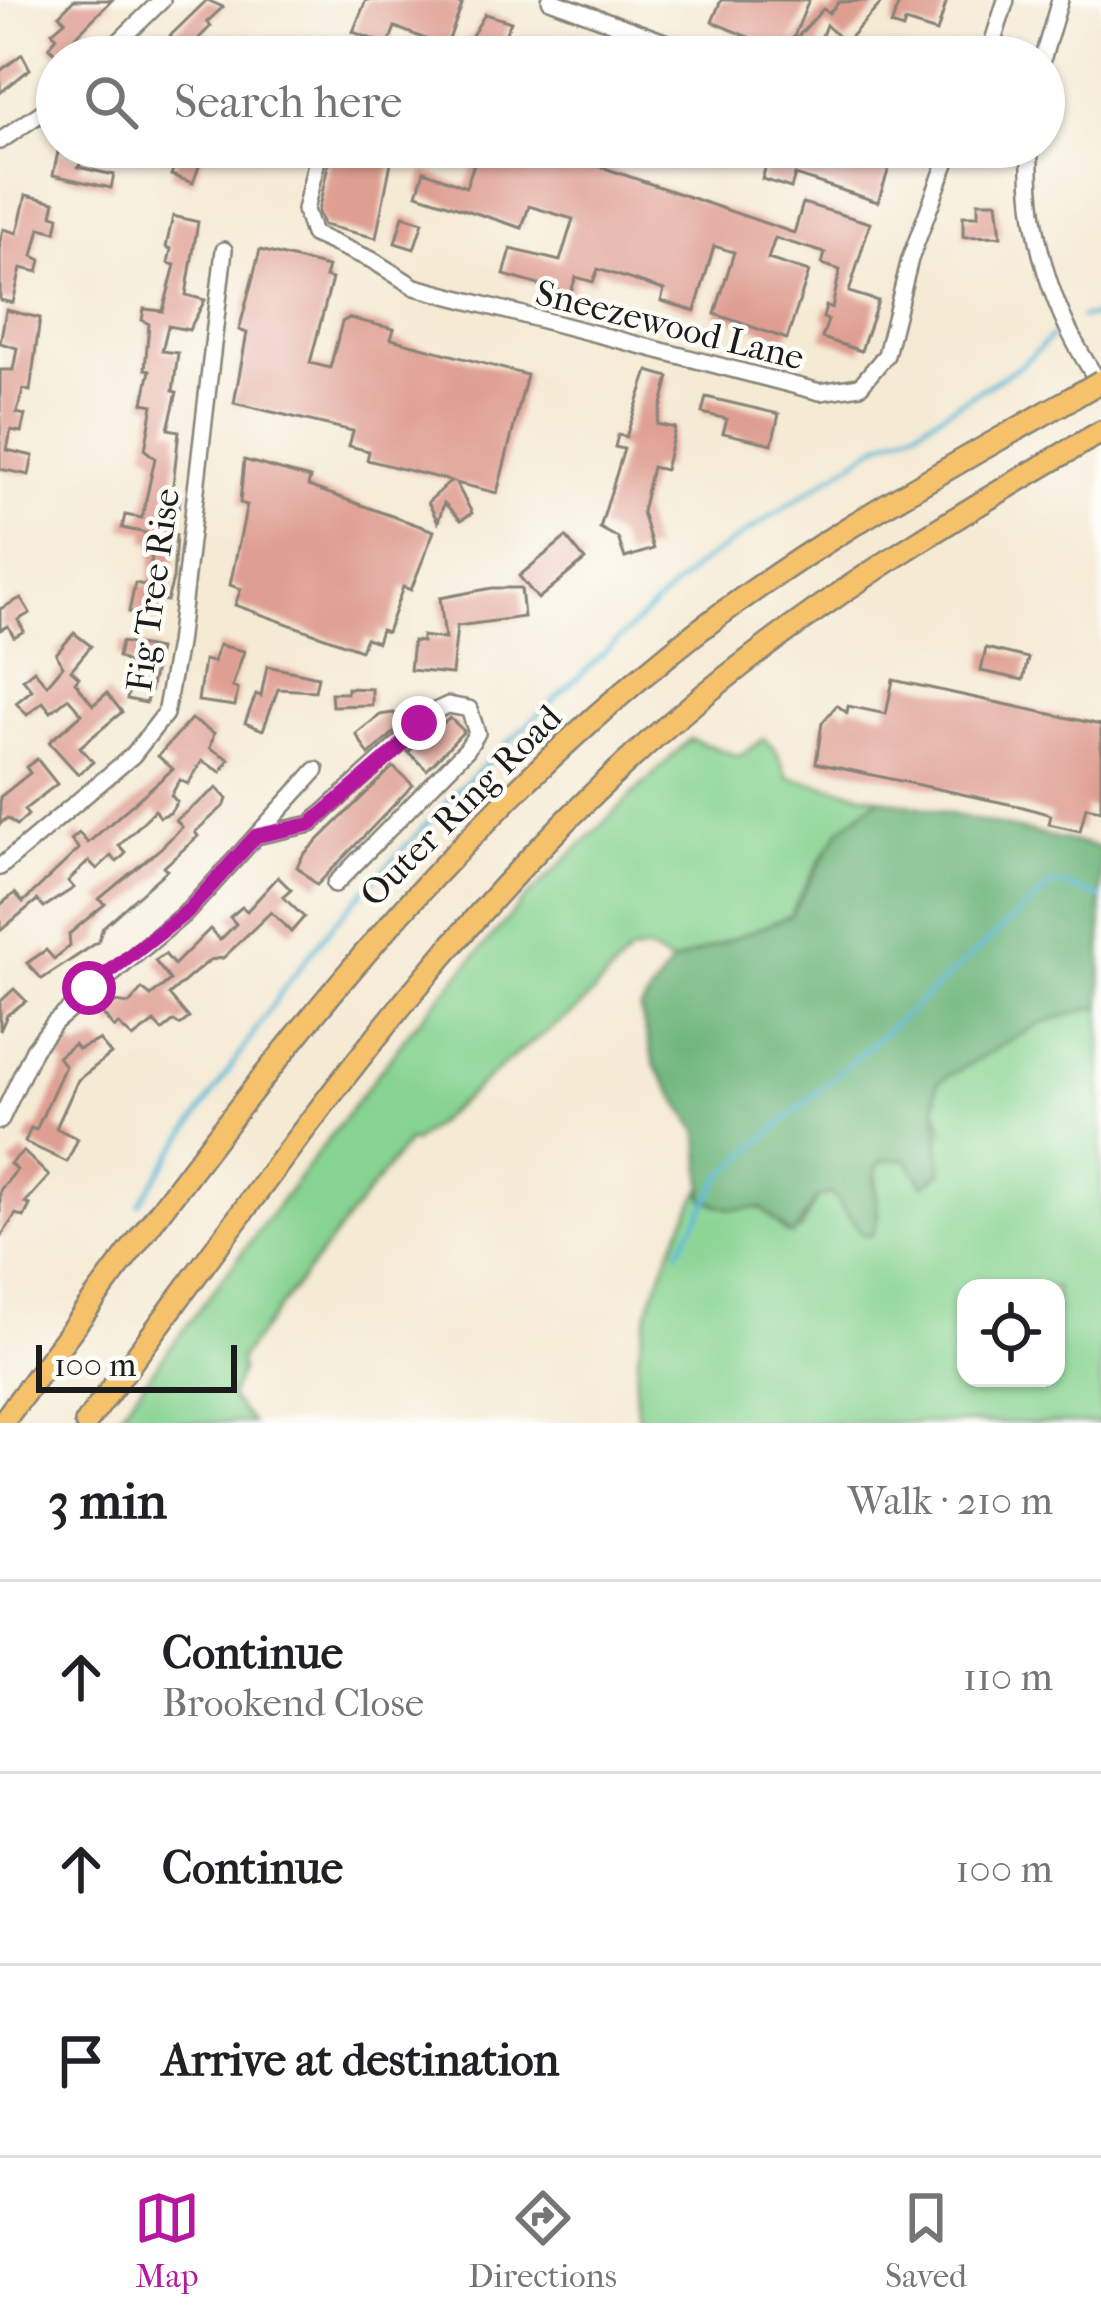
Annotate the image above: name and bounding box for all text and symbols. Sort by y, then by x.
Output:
search box [36,36,1065,168]
icon: search [78,69,144,135]
text: Search here [174,76,402,129]
street label: Sneezewood Lane [531,271,808,379]
street label: Fig Tree Rise [118,486,188,694]
street label: Outer Ring Road [351,696,570,915]
route end [392,696,446,750]
route start [62,961,116,1015]
map controls [957,1279,1065,1387]
button: locate [957,1279,1065,1387]
scale bar [36,1339,237,1392]
text: 100 m [54,1346,137,1385]
text: 3 min [48,1471,167,1531]
text: Walk · 210 m [848,1478,1053,1524]
text: Continue [162,1627,343,1680]
icon: ahead [48,1644,114,1710]
text: 110 m [963,1654,1053,1700]
text: Brookend Close [162,1680,424,1726]
icon: ahead [48,1836,114,1902]
text: Continue [162,1842,343,1895]
text: 100 m [955,1846,1053,1892]
icon: arrive [48,2028,114,2094]
text: Arrive at destination [162,2034,559,2087]
tab: Map [134,2185,200,2296]
tab: Directions [468,2185,617,2296]
tab: Saved [885,2185,967,2296]

